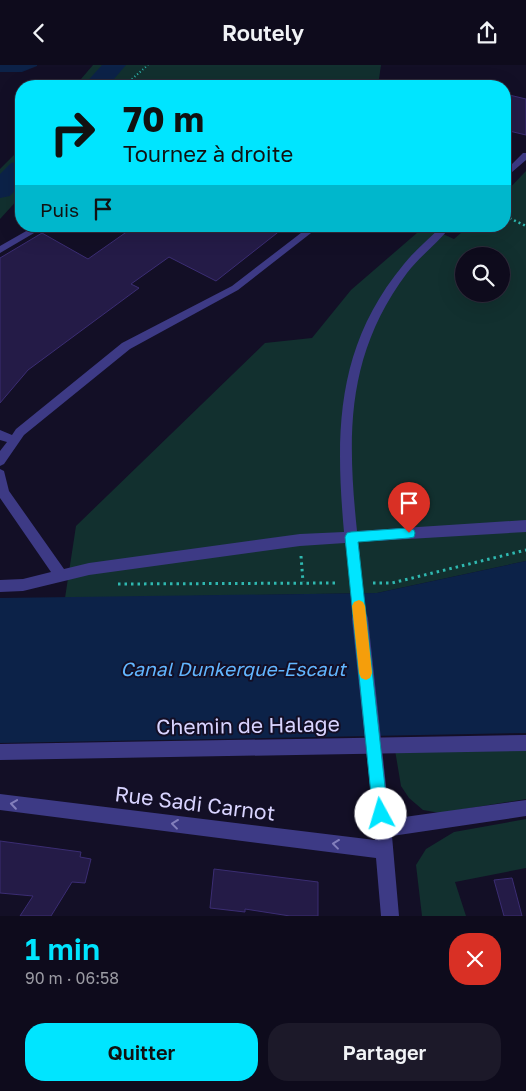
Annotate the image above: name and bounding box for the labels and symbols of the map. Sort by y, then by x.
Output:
pin [388,482,430,533]
water label: Canal Dunkerque-Escaut [120,657,348,680]
street label: Chemin de Halage [156,710,340,740]
street label: Rue Sadi Carnot [113,780,277,826]
position arrow [354,787,406,839]
one-way arrow [9,799,18,809]
one-way arrow [170,819,178,830]
one-way arrow [332,839,340,850]

